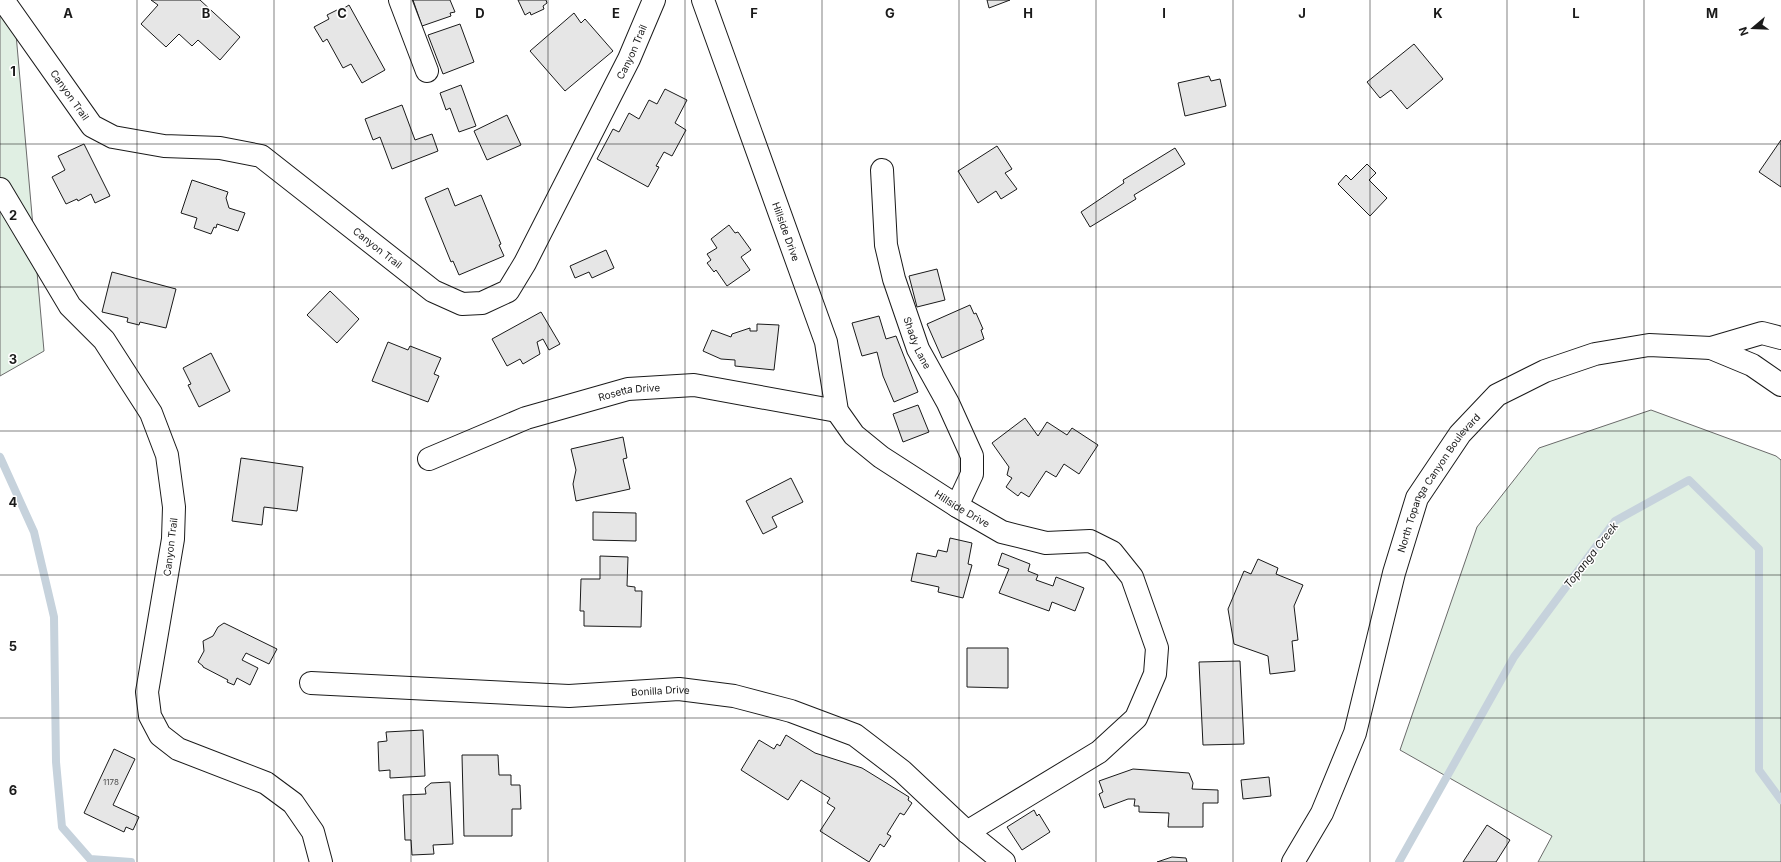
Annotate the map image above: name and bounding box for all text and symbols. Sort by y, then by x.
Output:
text: A [63,5,73,21]
text: B [202,5,211,21]
text: C [337,5,347,21]
text: D [475,5,485,21]
text: E [612,5,620,21]
text: F [750,5,758,21]
text: G [885,5,895,21]
text: H [1023,5,1033,21]
text: I [1162,5,1166,21]
text: J [1298,5,1306,21]
text: K [1433,5,1443,21]
text: L [1572,5,1580,21]
text: M [1706,5,1718,21]
north arrow [1733,8,1773,48]
street label: Canyon Trail [614,22,649,81]
text: N [1736,25,1752,38]
text: 1 [10,63,16,79]
street label: Canyon Trail [48,67,92,122]
street label: Hillside Drive [770,200,802,263]
text: 2 [9,207,17,223]
street label: Canyon Trail [351,225,405,271]
street label: Shady Lane [901,315,934,371]
text: 3 [9,351,17,367]
street label: Rosetta Drive [597,381,661,403]
street label: North Topanga Canyon Boulevard [1395,411,1482,554]
street label: Hillside Drive [933,487,992,530]
text: 4 [9,494,18,510]
street label: Canyon Trail [160,517,180,577]
water label: Topanga Creek [1561,518,1622,591]
text: 5 [9,638,17,654]
street label: Bonilla Drive [631,683,691,698]
house number: 1178 [103,777,119,787]
text: 6 [9,782,17,798]

